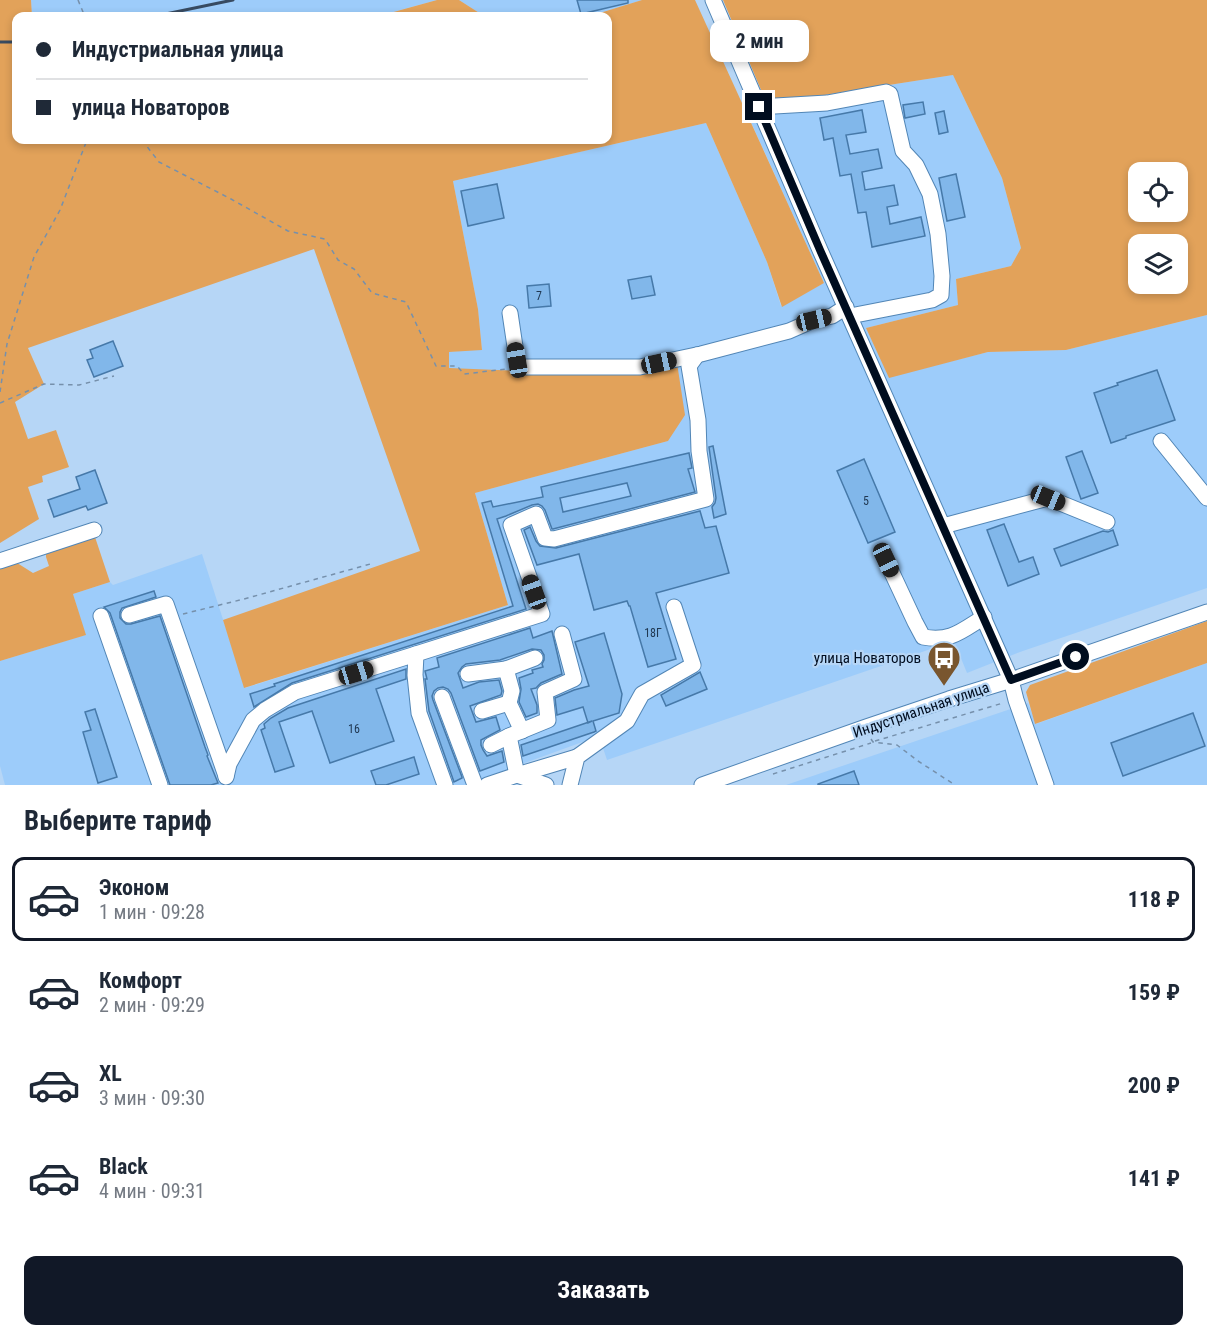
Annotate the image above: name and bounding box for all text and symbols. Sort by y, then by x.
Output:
callout: 2 мин [710,20,808,62]
text: 2 мин [736,29,783,53]
text: Индустриальная улица [72,37,284,62]
route end [745,93,772,120]
text: улица Новаторов [72,95,230,120]
map controls [1128,162,1188,294]
button: locate [1128,162,1188,222]
button: layers [1128,234,1188,294]
house number: 7 [536,289,542,303]
car [794,307,834,333]
car [505,341,529,379]
car [640,350,678,376]
car [1028,483,1068,513]
house number: 5 [863,494,869,508]
car [870,540,902,580]
car [519,572,549,612]
house number: 18Г [644,626,662,640]
bus stop icon: улица Новаторов [926,640,962,687]
route start [1062,643,1089,670]
place label: улица Новаторов [814,649,921,667]
car [336,659,376,687]
street label: Индустриальная улица [850,678,992,742]
house number: 16 [348,722,360,736]
text: Выберите тариф [24,805,212,837]
icon: car [27,872,81,926]
text: Эконом [99,875,169,900]
text: 118 ₽ [1128,887,1180,912]
text: 1 мин · 09:28 [99,900,205,924]
icon: car [27,965,81,1019]
text: Комфорт [99,968,182,993]
text: 159 ₽ [1128,980,1180,1005]
text: 2 мин · 09:29 [99,993,205,1017]
icon: car [27,1058,81,1112]
text: XL [99,1061,122,1086]
text: 200 ₽ [1128,1073,1180,1098]
text: 3 мин · 09:30 [99,1086,205,1110]
icon: car [27,1151,81,1205]
text: Black [99,1154,148,1179]
text: 141 ₽ [1128,1166,1180,1191]
text: 4 мин · 09:31 [99,1179,205,1203]
button: Заказать [24,1256,1183,1325]

